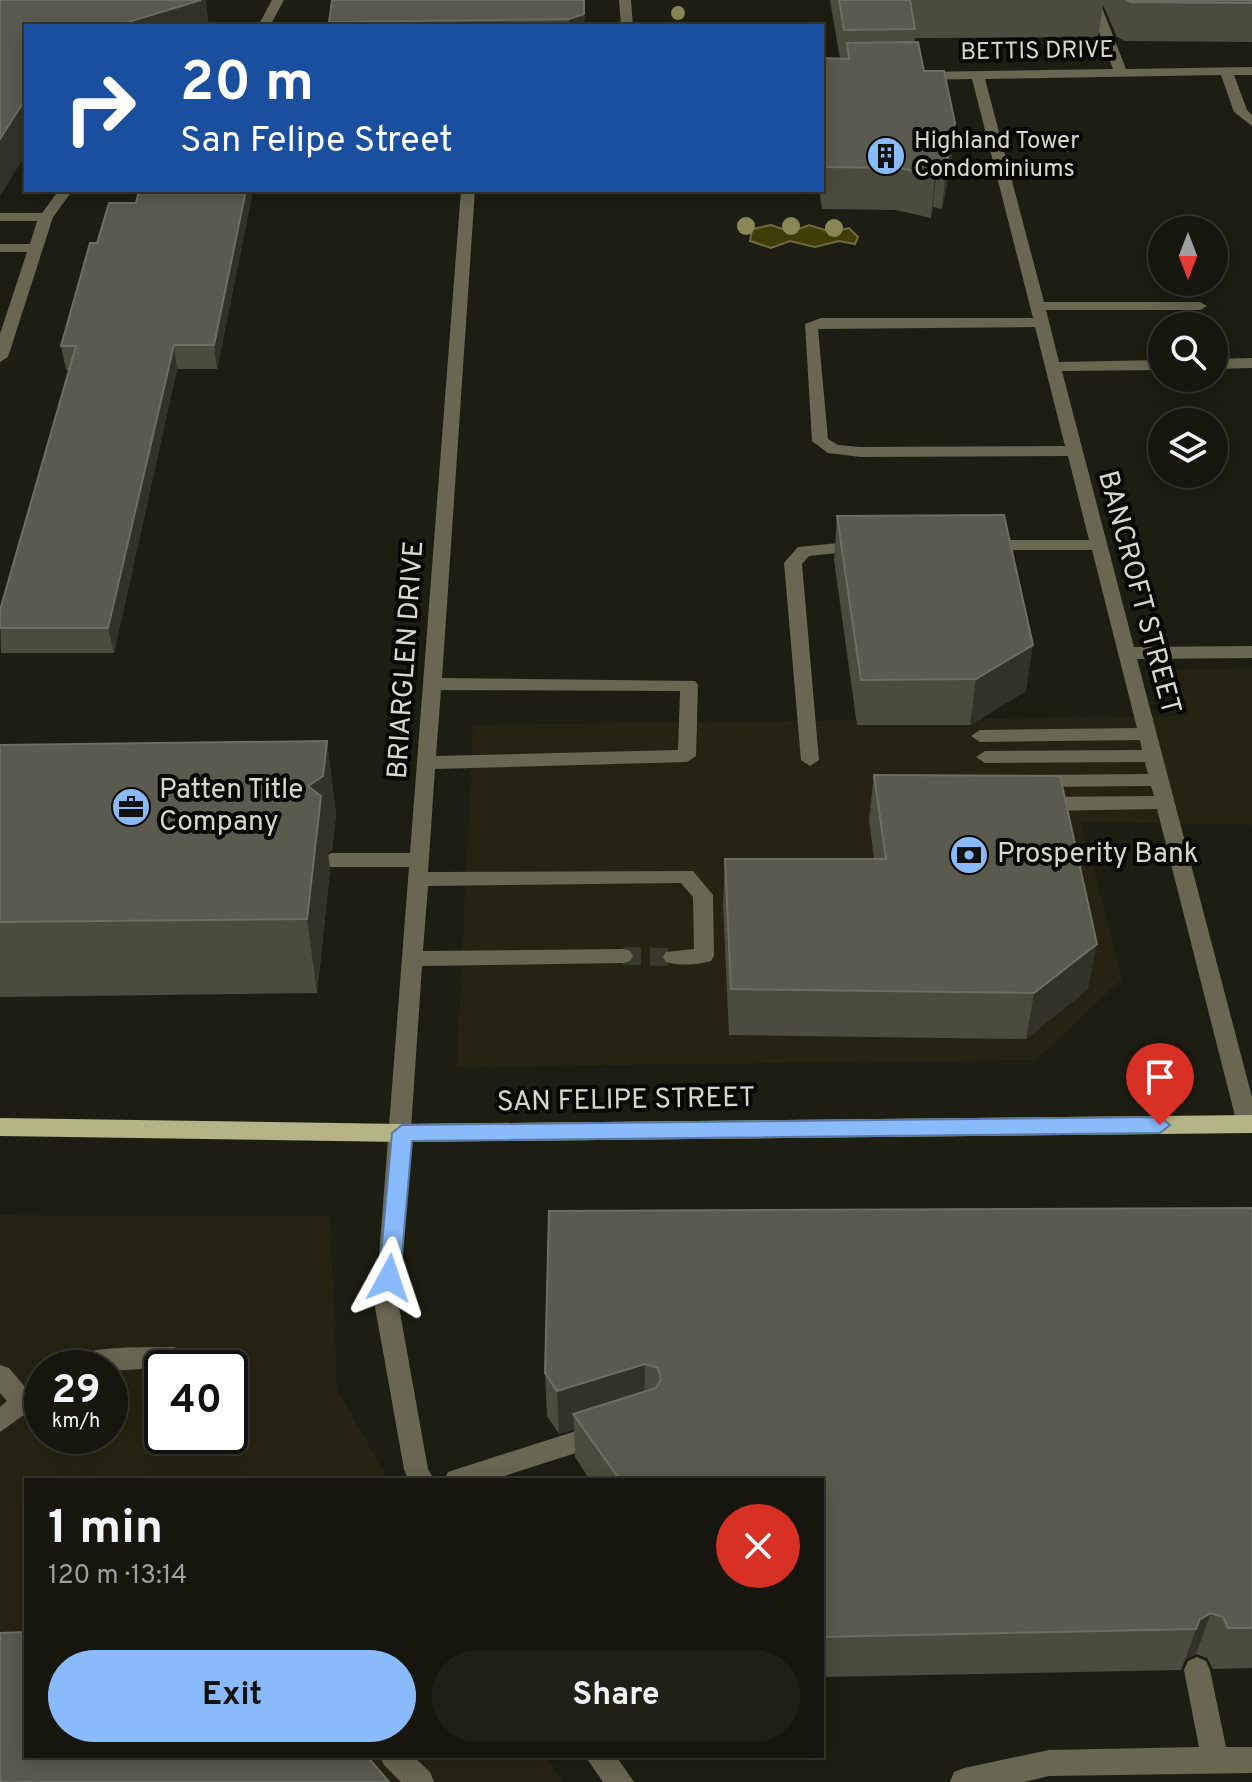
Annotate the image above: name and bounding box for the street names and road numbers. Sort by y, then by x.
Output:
street label: BETTIS DRIVE [960,36,1114,68]
street label: BANCROFT STREET [1088,467,1188,719]
street label: BRIARGLEN DRIVE [381,540,433,780]
street label: SAN FELIPE STREET [497,1081,755,1121]

